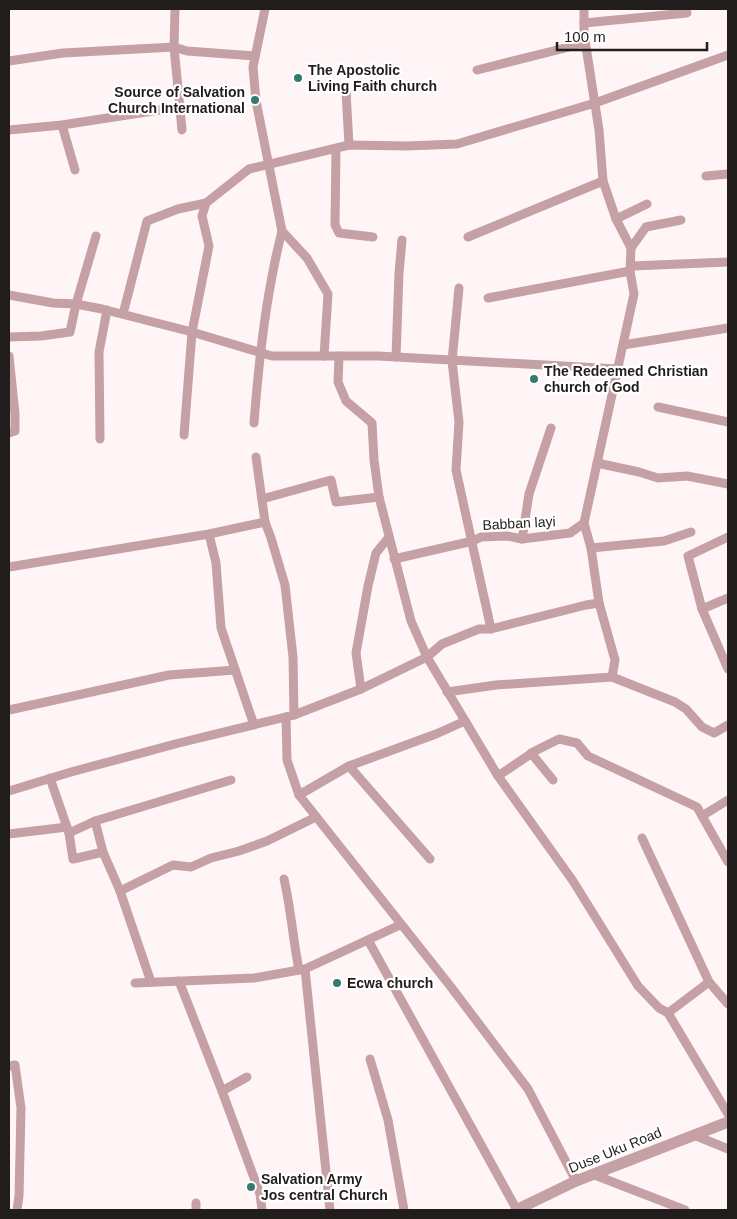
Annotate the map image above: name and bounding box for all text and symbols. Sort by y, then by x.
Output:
scale bar [557,20,707,52]
text: 100 m [564,28,606,45]
place label: The Apostolic Living Faith church [308,62,437,94]
marker: The Apostolic Living Faith church [292,72,304,84]
place label: Source of Salvation Church International [108,84,245,116]
marker: Source of Salvation Church International [249,94,261,106]
place label: The Redeemed Christian church of God [544,363,708,395]
marker: The Redeemed Christian church of God [528,373,540,385]
street label: Babban layi [482,513,556,533]
place label: Ecwa church [347,975,433,991]
marker: Ecwa church [331,977,343,989]
street label: Duse Uku Road [566,1124,664,1176]
place label: Salvation Army Jos central Church [261,1171,388,1203]
marker: Salvation Army Jos central Church [245,1181,257,1193]

